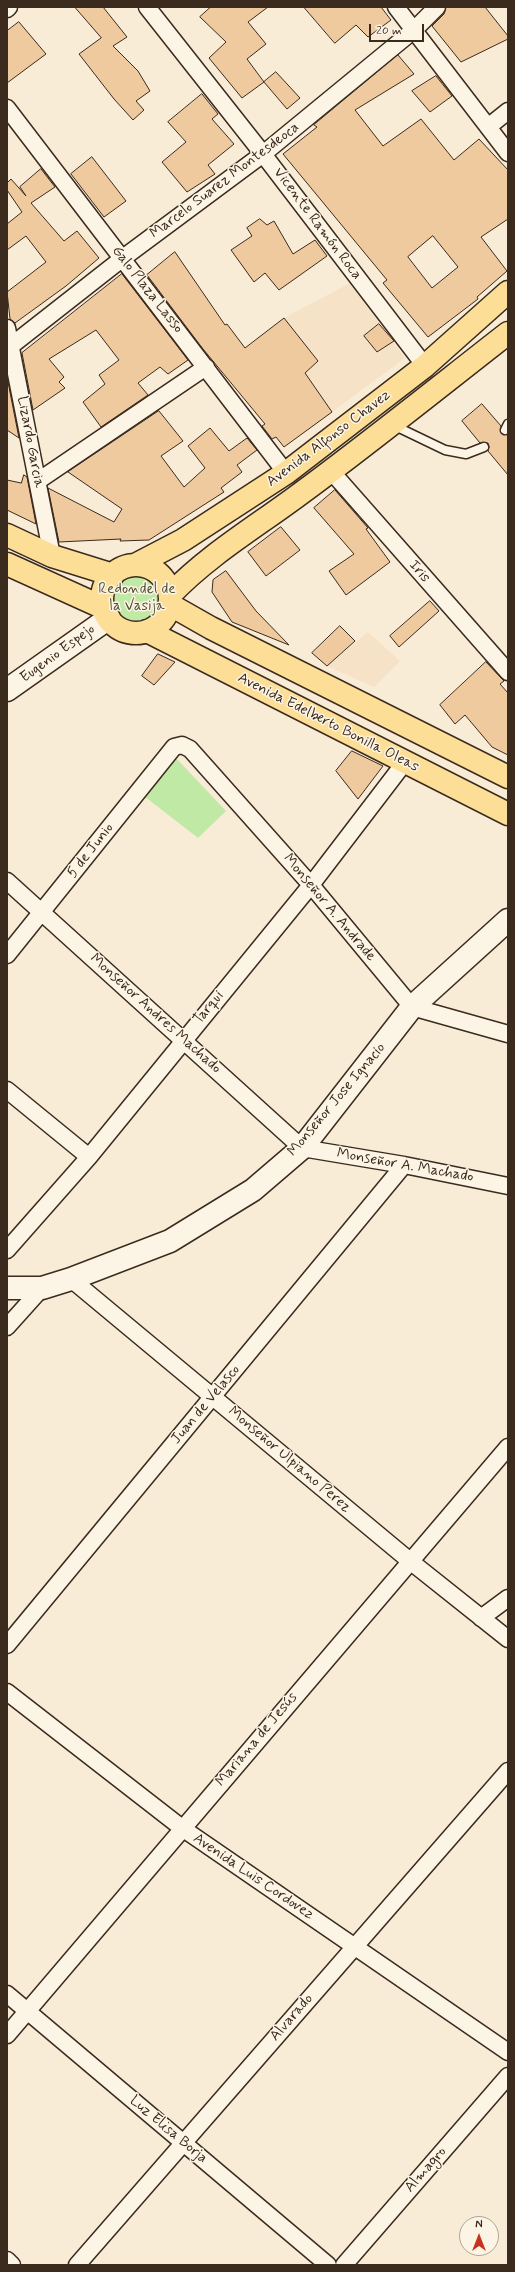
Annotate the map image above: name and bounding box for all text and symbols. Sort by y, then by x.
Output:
scale bar [371,16,426,42]
text: 20 m [376,23,402,39]
street label: Marcelo Suarez Montesdeoca [147,119,303,243]
street label: Vicente Ramón Roca [269,164,365,284]
street label: Galo Plaza Lasso [107,243,187,337]
street label: Avenida Alfonso Chavez [264,387,394,491]
street label: Lizardo Garcia [12,395,48,489]
street label: Iris [404,557,434,587]
park label: Redondel de la Vasija [98,581,176,616]
street label: Eugenio Espejo [17,621,99,687]
street label: Avenida Edelberto Bonilla Oleas [234,669,422,777]
street label: 5 de Junio [64,820,118,882]
street label: Monseñor A. Andrade [279,851,379,965]
street label: Monseñor Andres Machado [85,950,225,1078]
street label: Tarqui [190,988,228,1028]
street label: Monseñor Jose Ignacio [284,1040,390,1160]
street label: Monseñor A. Machado [335,1145,475,1187]
street label: Juan de Velasco [168,1362,244,1448]
street label: Monseñor Ulpiano Perez [224,1403,354,1517]
street label: Mariana de Jesús [212,1689,302,1791]
street label: Avenida Luis Cordovez [189,1830,317,1924]
street label: Alvarado [267,1991,317,2045]
street label: Luz Elisa Borja [125,2092,211,2168]
street label: Almagro [401,2143,451,2197]
north arrow [459,2216,499,2256]
text: N [475,2218,483,2232]

